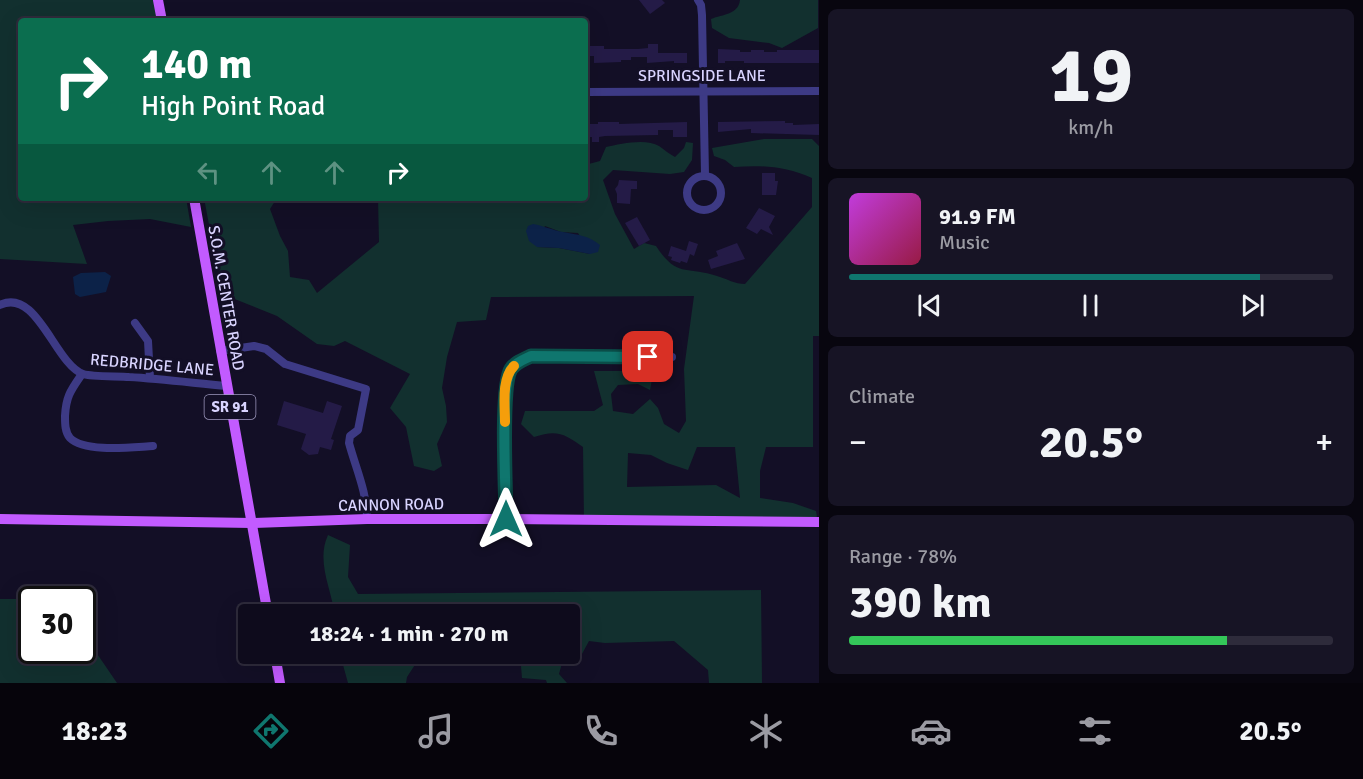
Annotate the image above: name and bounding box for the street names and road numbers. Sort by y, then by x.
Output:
street label: SPRINGSIDE LANE [638,66,766,86]
street label: S.O.M. CENTER ROAD [203,224,249,372]
street label: REDBRIDGE LANE [89,350,215,380]
road number: SR 91 [204,395,256,419]
street label: CANNON ROAD [338,494,444,516]

